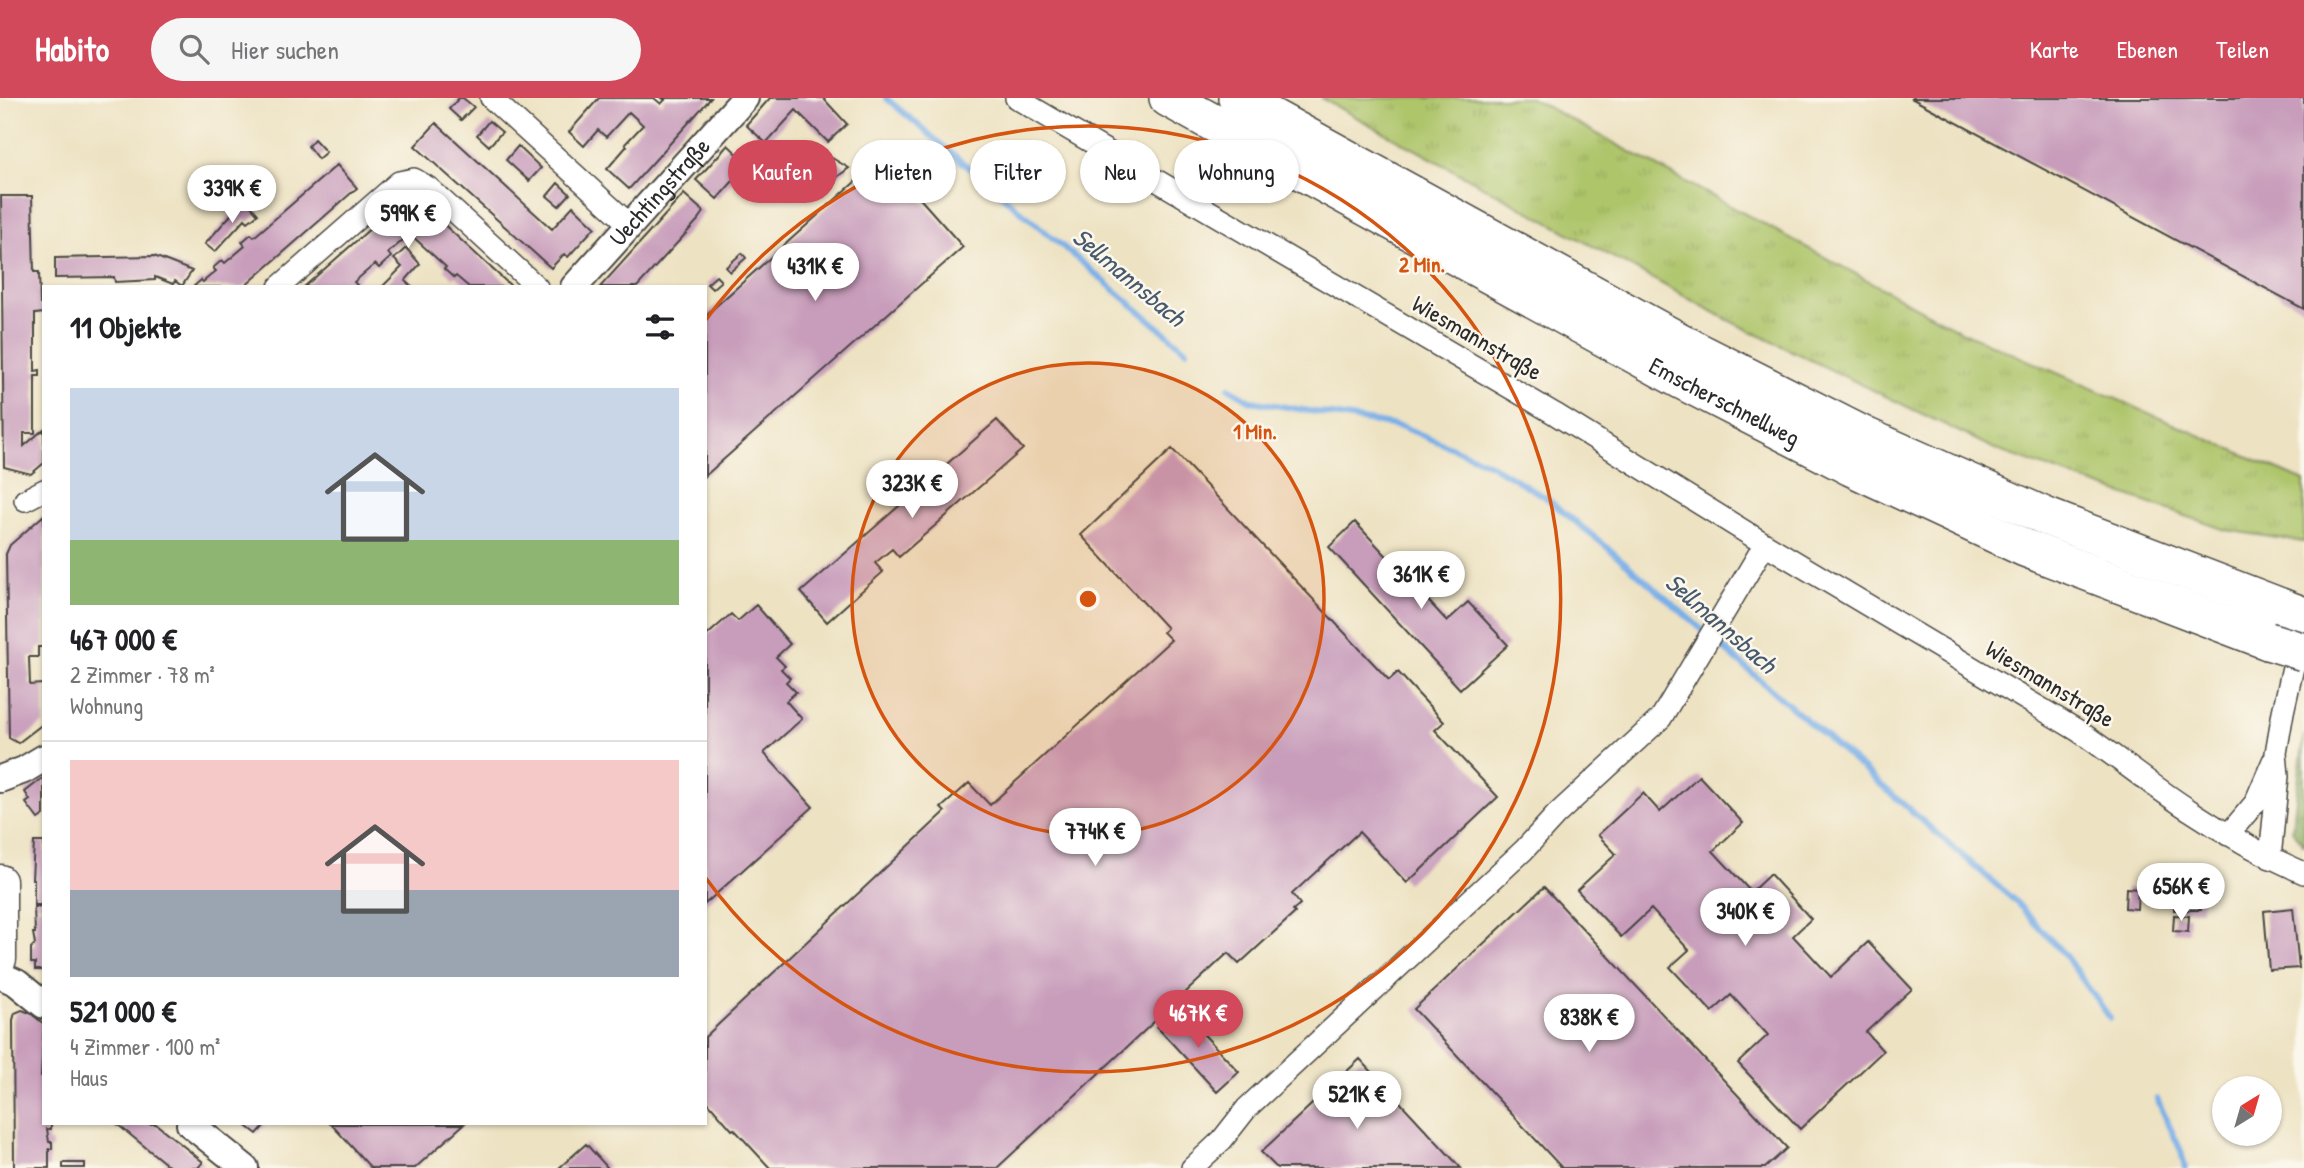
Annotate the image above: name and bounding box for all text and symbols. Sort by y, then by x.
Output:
search box [151,18,641,81]
text: Habito [35,27,109,71]
icon: search [175,30,213,68]
text: Hier suchen [231,32,339,67]
text: Karte [2030,33,2079,65]
text: Ebenen [2117,33,2178,65]
text: Teilen [2216,33,2269,65]
street label: Uechtingstraße [602,130,717,253]
chip: Kaufen [728,140,837,203]
chip: Mieten [851,140,956,203]
chip: Filter [970,140,1066,203]
chip: Neu [1080,140,1160,203]
chip: Wohnung [1174,140,1299,203]
pin: 339K € [175,166,289,225]
text: 339K € [203,172,261,203]
pin: 599K € [351,190,465,250]
text: 599K € [381,197,436,228]
water label: Sellmannsbach [1066,219,1195,335]
pin: 431K € [758,244,872,303]
text: 431K € [787,250,843,281]
text: 2 Min. [1399,250,1445,279]
street label: Wiesmannstraße [1407,287,1549,387]
text: 11 Objekte [70,307,181,347]
icon: filters [641,308,679,346]
street label: Emscherschnellweg [1644,349,1806,453]
text: 1 Min. [1233,417,1277,446]
icon: home [312,434,438,560]
pin: 323K € [855,460,969,520]
text: 323K € [882,467,942,498]
pin: 361K € [1364,552,1478,611]
text: 361K € [1393,558,1449,589]
water label: Sellmannsbach [1658,565,1786,682]
centre of rings [1076,587,1100,611]
text: 467 000 € [70,619,177,659]
street label: Wiesmannstraße [1980,632,2121,734]
text: 2 Zimmer · 78 m² [70,659,215,690]
text: Wohnung [70,690,143,721]
icon: home [312,806,438,932]
pin: 774K € [1038,808,1152,868]
text: 774K € [1065,815,1125,846]
pin: 656K € [2124,864,2238,923]
text: 656K € [2153,870,2209,901]
pin: 340K € [1688,888,1802,948]
text: 340K € [1716,895,1774,926]
pin: 467K € [1141,990,1255,1050]
text: 521 000 € [70,991,176,1031]
pin: 838K € [1532,995,1646,1054]
text: 467K € [1169,997,1227,1028]
text: 838K € [1560,1001,1618,1032]
text: 4 Zimmer · 100 m² [70,1031,220,1062]
text: Haus [70,1062,108,1093]
pin: 521K € [1300,1072,1414,1131]
north arrow [2212,1076,2282,1146]
map controls [2212,1076,2282,1146]
text: 521K € [1328,1078,1386,1109]

